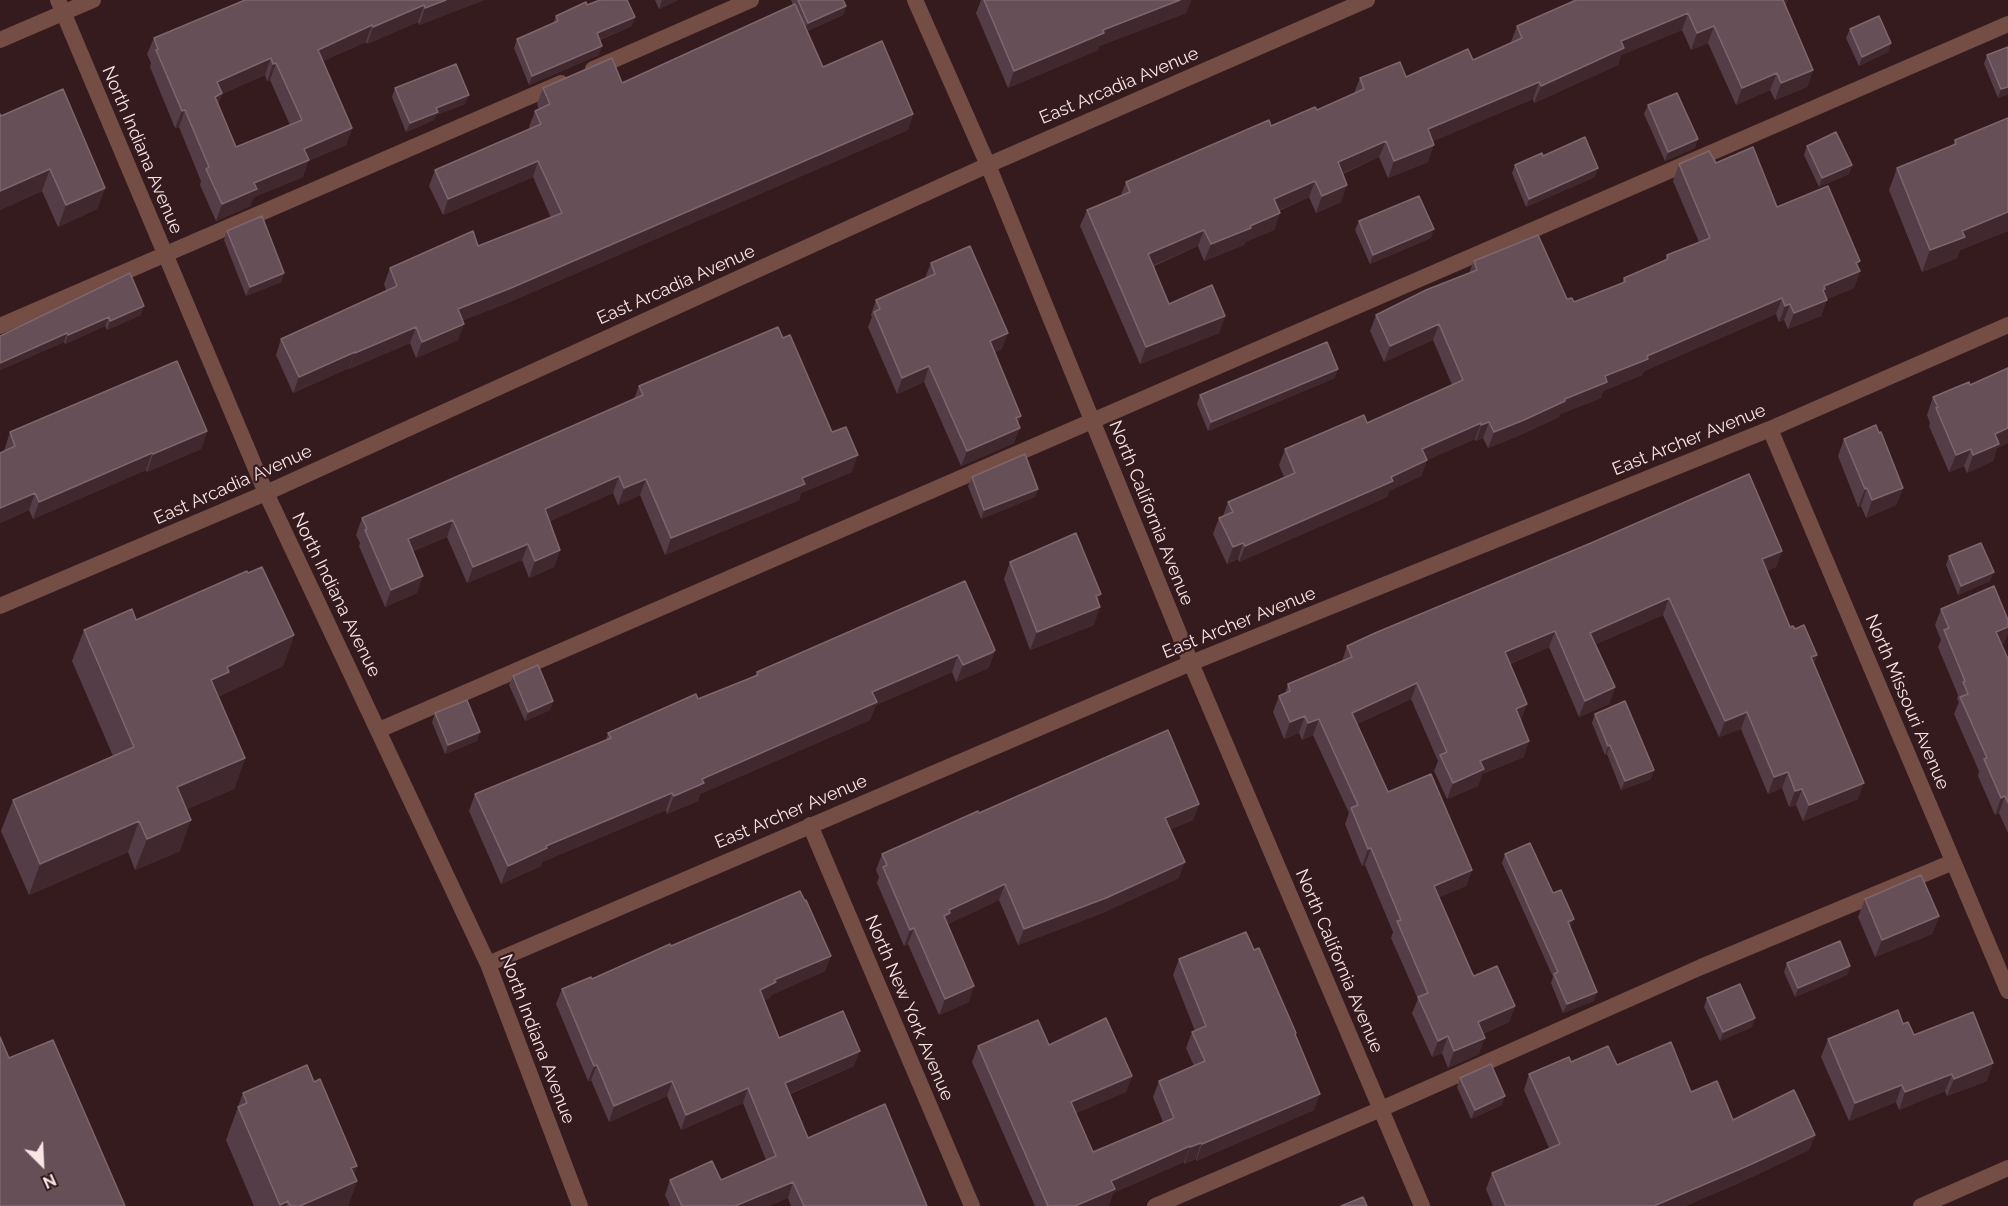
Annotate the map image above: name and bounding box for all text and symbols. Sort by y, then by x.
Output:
street label: East Arcadia Avenue [1036,43,1202,129]
street label: North Indiana Avenue [97,63,187,237]
street label: East Arcadia Avenue [594,240,758,330]
street label: East Archer Avenue [1609,399,1769,481]
street label: North California Avenue [1104,417,1198,609]
street label: East Arcadia Avenue [151,440,315,530]
street label: North Indiana Avenue [287,509,385,681]
street label: East Archer Avenue [1159,582,1319,664]
street label: North Missouri Avenue [1860,611,1954,793]
street label: East Archer Avenue [712,770,870,854]
street label: North California Avenue [1290,866,1388,1056]
street label: North New York Avenue [860,912,958,1104]
street label: North Indiana Avenue [495,951,579,1127]
north arrow [12,1134,72,1194]
text: N [40,1170,59,1192]

